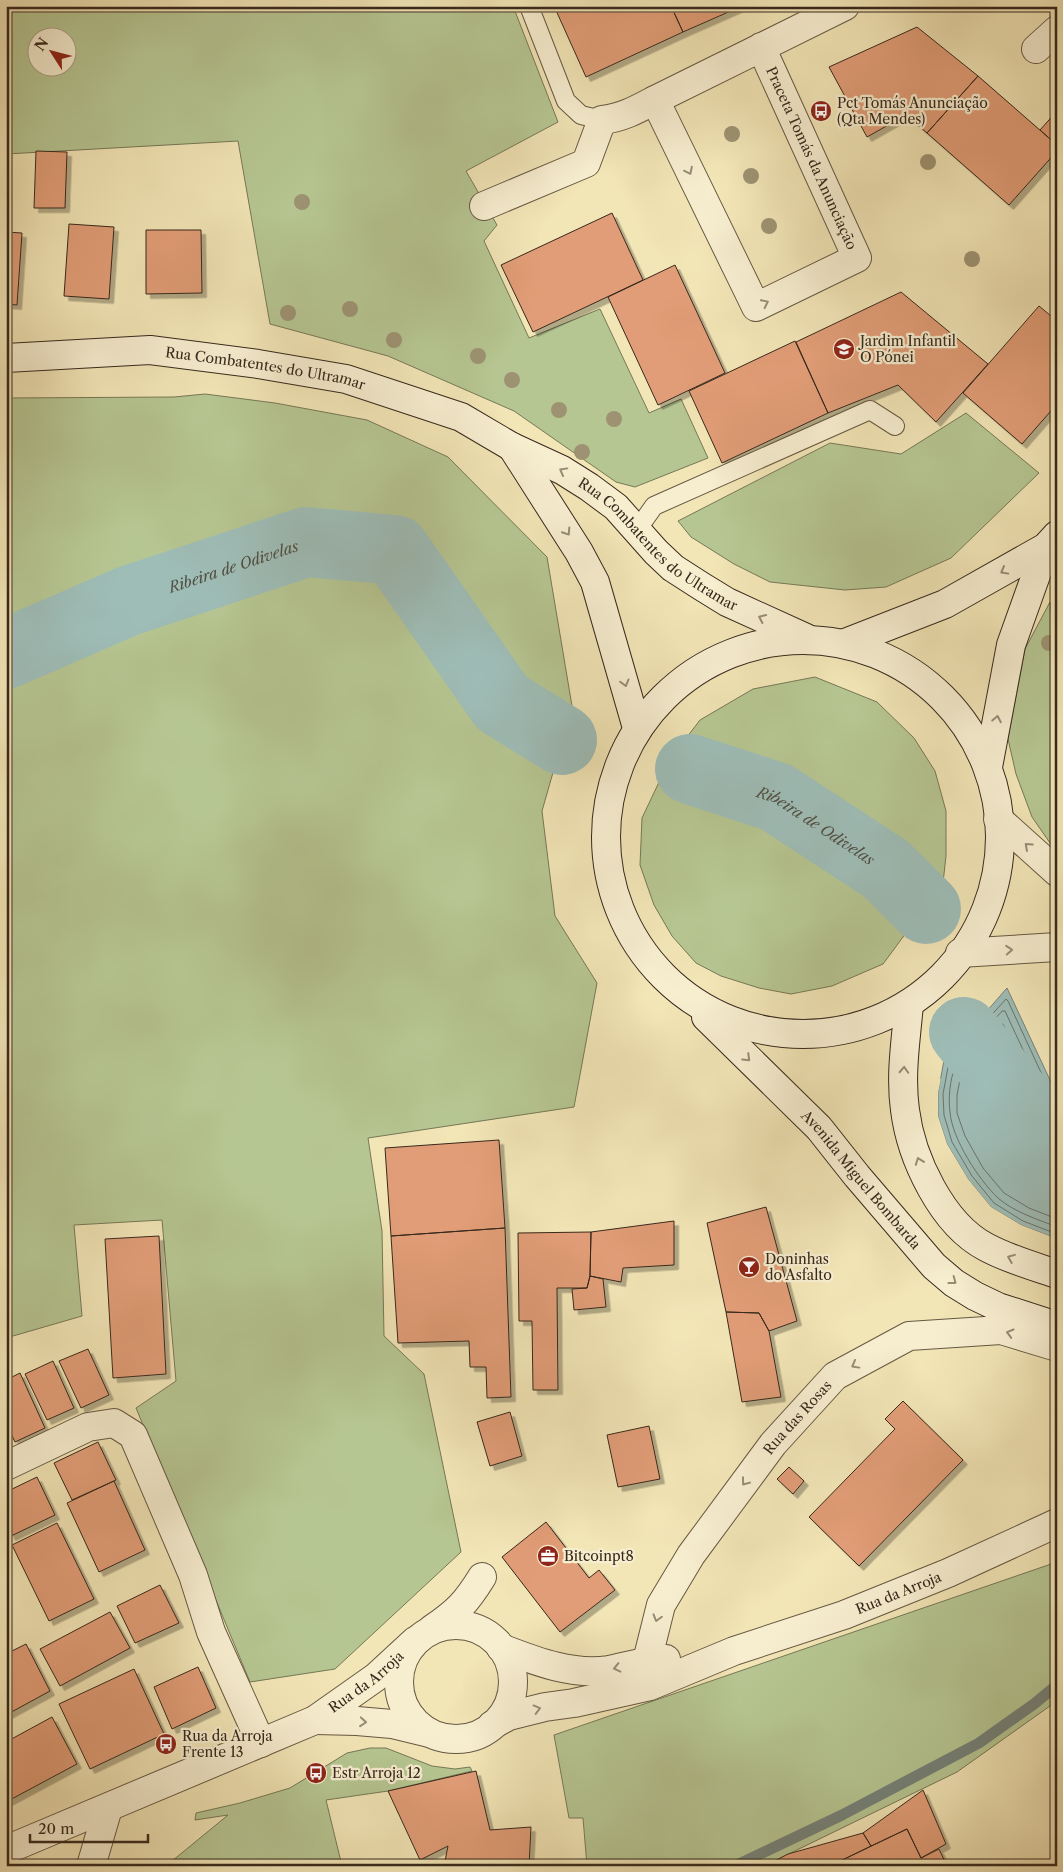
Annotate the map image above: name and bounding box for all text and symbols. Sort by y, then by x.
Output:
north arrow [28,28,78,78]
text: N [31,34,52,55]
street label: Praceta Tomás da Anunciação [762,64,861,252]
place label: Pct Tomás Anunciação (Qta Mendes) [837,94,988,128]
bus stop icon: Pct Tomás Anunciação (Qta Mendes) [809,99,833,123]
one-way arrow [683,166,693,175]
one-way arrow [760,299,769,309]
place label: Jardim Infantil O Pónei [858,332,956,366]
school or university icon: Jardim Infantil O Pónei [832,337,856,361]
street label: Rua Combatentes do Ultramar [164,343,368,394]
one-way arrow [559,467,568,477]
street label: Rua Combatentes do Ultramar [575,474,741,615]
one-way arrow [560,527,570,536]
water label: Ribeira de Odivelas [165,536,301,597]
one-way arrow [1000,564,1009,574]
one-way arrow [758,614,767,624]
one-way arrow [619,678,629,686]
one-way arrow [991,714,1001,723]
water label: Ribeira de Odivelas [754,782,879,869]
one-way arrow [1024,843,1033,852]
one-way arrow [1005,944,1013,955]
one-way arrow [741,1052,750,1061]
one-way arrow [898,1066,909,1074]
street label: Avenida Miguel Bombarda [797,1106,925,1253]
one-way arrow [915,1157,925,1166]
place label: Doninhas do Asfalto [765,1250,832,1284]
one-way arrow [1007,1254,1016,1264]
bar icon: Doninhas do Asfalto [737,1255,761,1279]
one-way arrow [947,1276,956,1284]
one-way arrow [1006,1328,1015,1338]
one-way arrow [852,1359,861,1369]
street label: Rua das Rosas [759,1377,836,1458]
one-way arrow [742,1476,751,1486]
office icon: Bitcoinpt8 [536,1544,560,1568]
place label: Bitcoinpt8 [564,1547,634,1565]
street label: Rua da Arroja [853,1567,944,1618]
one-way arrow [652,1614,663,1623]
street label: Rua da Arroja [325,1647,408,1717]
one-way arrow [612,1662,621,1673]
one-way arrow [533,1704,542,1715]
one-way arrow [360,1716,368,1727]
place label: Rua da Arroja Frente 13 [182,1727,273,1761]
bus stop icon: Rua da Arroja Frente 13 [154,1732,178,1756]
bus stop icon: Estr Arroja 12 [304,1761,328,1785]
place label: Estr Arroja 12 [332,1764,421,1782]
scale bar [30,1812,148,1844]
text: 20 m [38,1819,74,1838]

